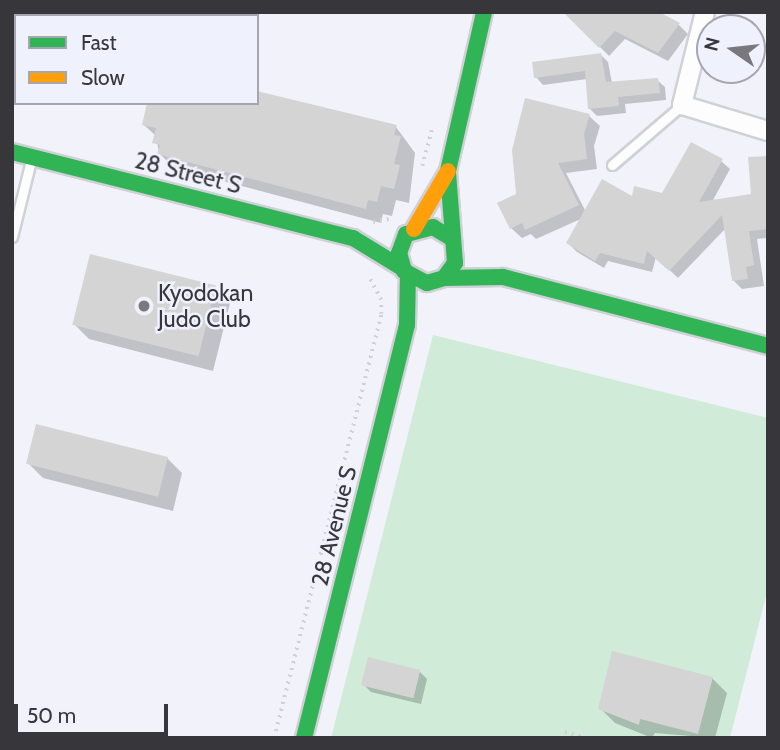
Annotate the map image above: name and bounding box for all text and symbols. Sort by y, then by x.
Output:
legend [14,14,259,105]
north arrow [696,14,766,84]
text: Fast [81,30,117,55]
text: N [699,35,725,54]
text: Slow [81,65,125,90]
street label: 28 Street S [132,146,244,200]
place label: Kyodokan Judo Club [158,279,253,333]
marker: Kyodokan Judo Club [136,298,152,314]
street label: 28 Avenue S [306,463,362,589]
scale bar [18,690,172,734]
text: 50 m [27,703,76,728]

